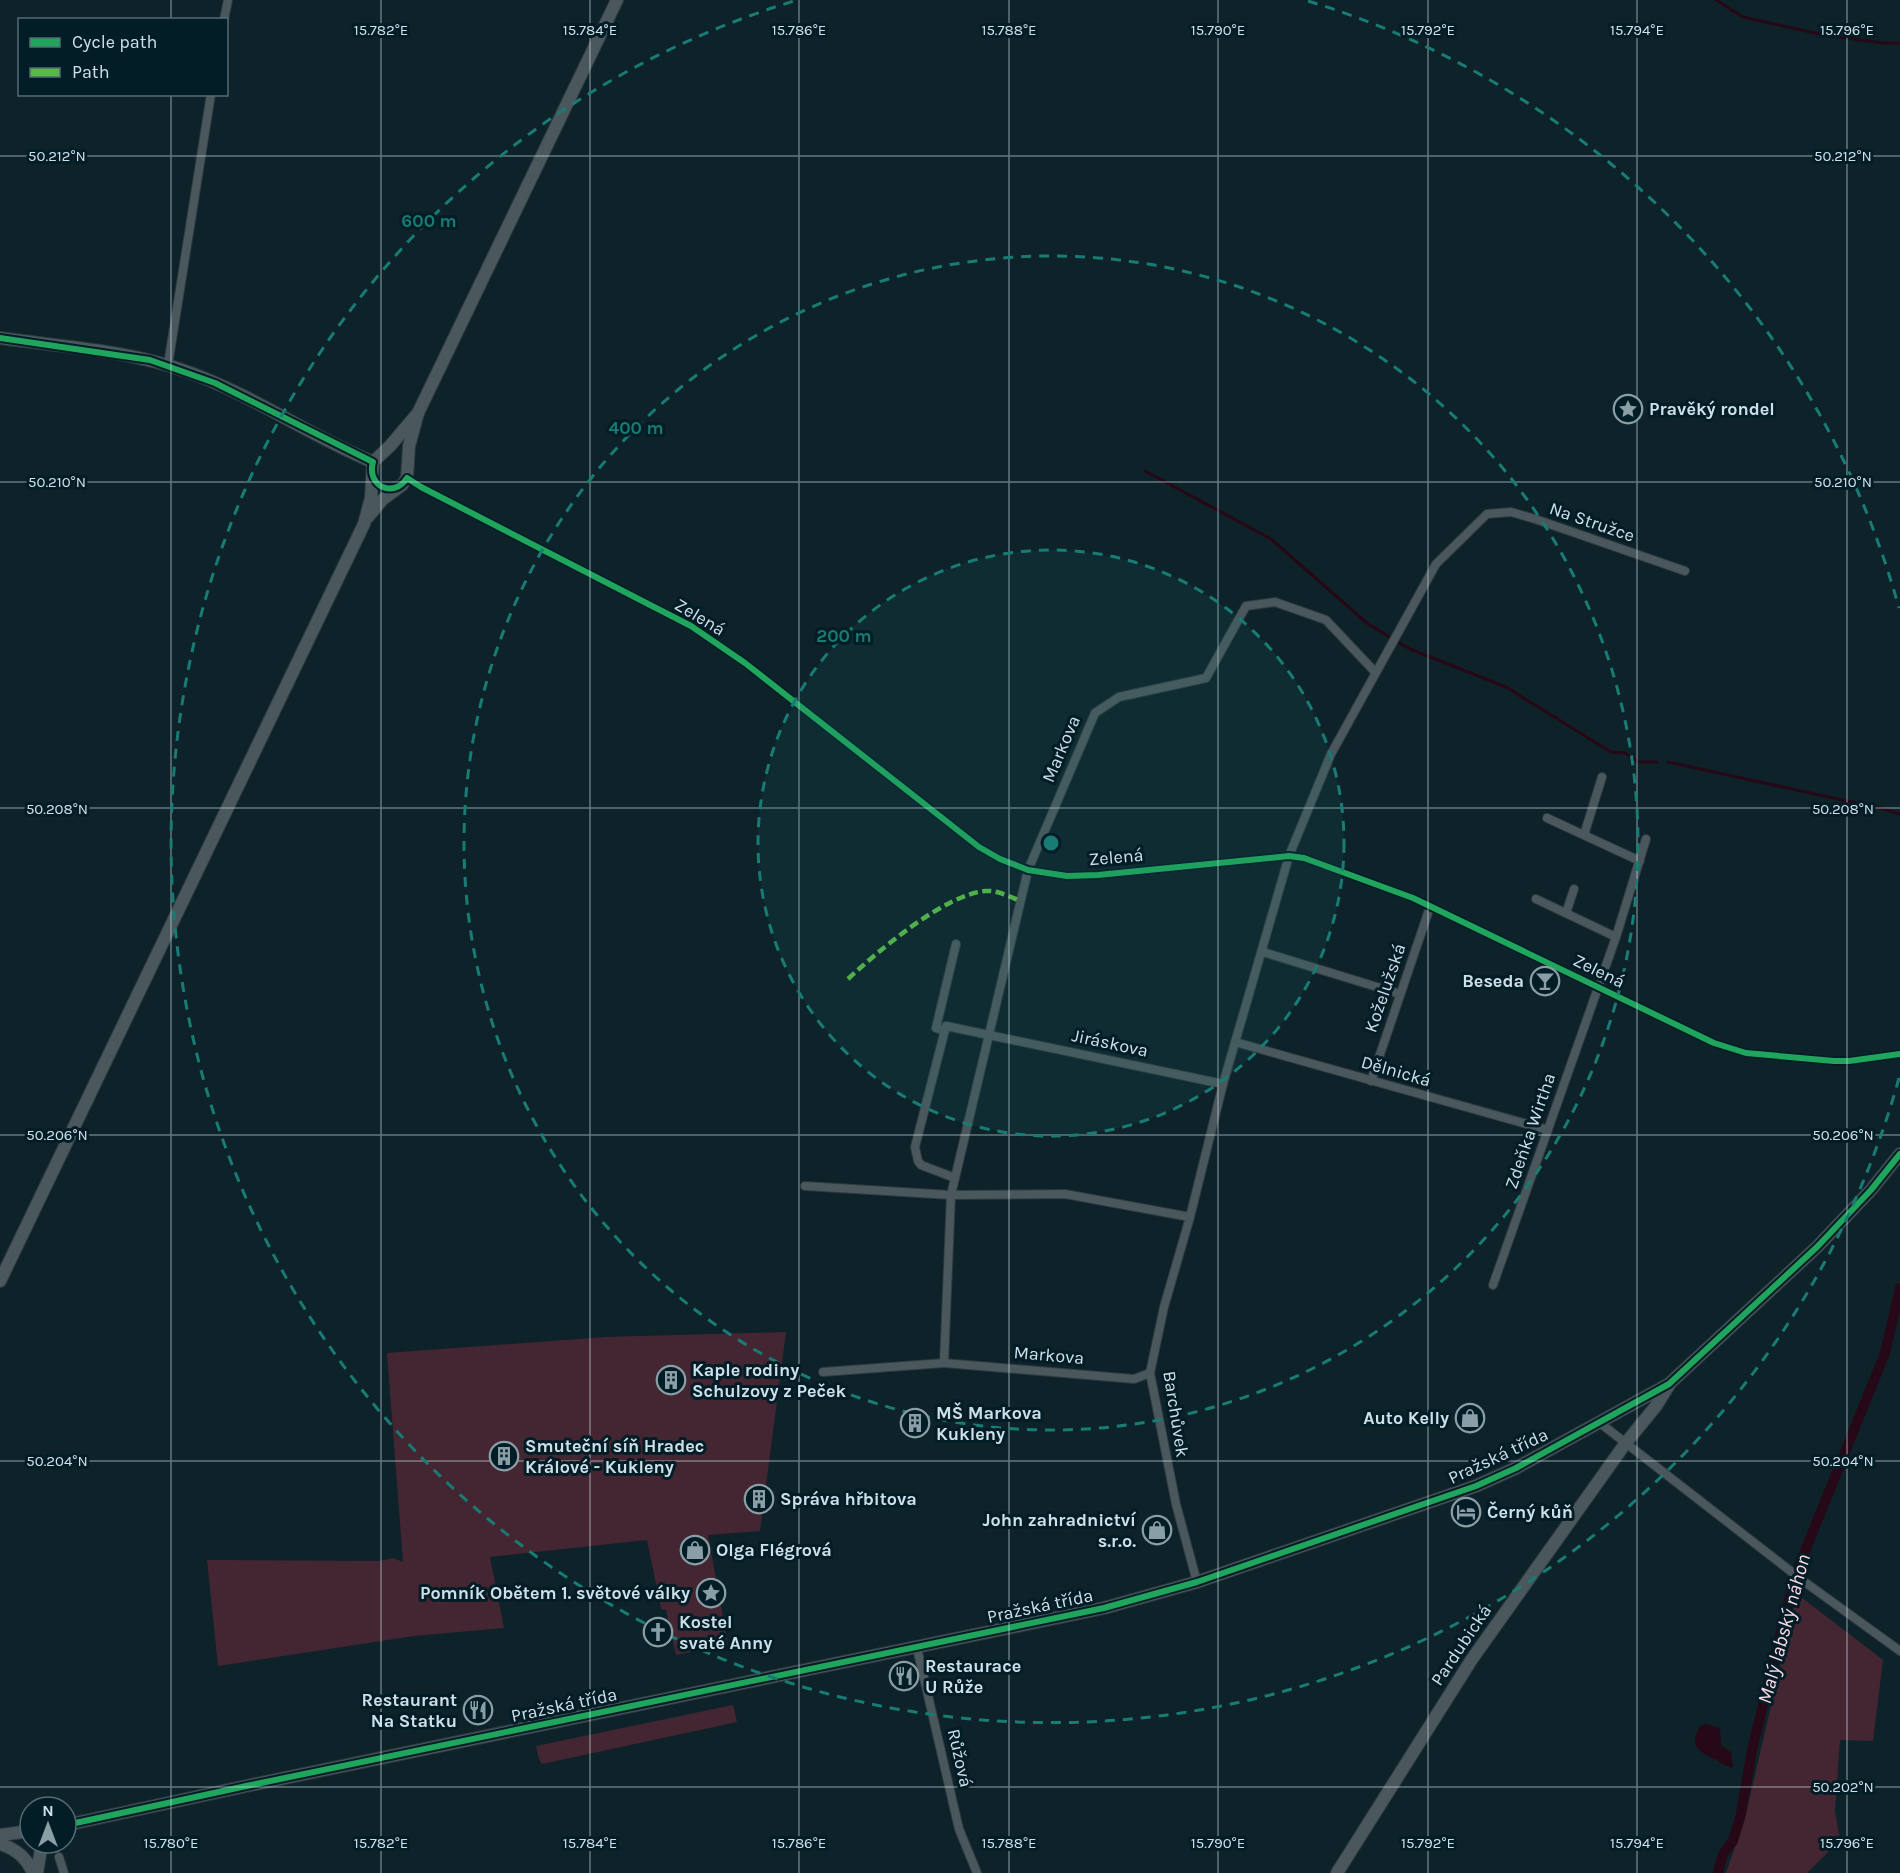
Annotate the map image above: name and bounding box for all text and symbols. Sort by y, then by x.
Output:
legend [18,18,228,96]
text: 15.782°E [354,21,408,39]
text: 15.784°E [563,21,617,39]
text: 15.786°E [772,21,826,39]
text: 15.788°E [981,21,1037,39]
text: 15.790°E [1191,21,1245,39]
text: 15.792°E [1401,21,1455,39]
text: 15.794°E [1610,21,1664,39]
text: 15.796°E [1820,21,1874,39]
text: Cycle path [72,31,157,53]
text: Path [72,61,110,83]
text: 50.212°N [28,147,86,165]
text: 50.212°N [1814,147,1872,165]
text: 600 m [401,210,457,232]
place icon: Pravěký rondel [1612,393,1644,425]
place label: Pravěký rondel [1649,398,1775,420]
text: 400 m [608,417,664,439]
text: 50.210°N [28,473,86,491]
text: 50.210°N [1814,473,1872,491]
street label: Na Stružce [1547,497,1637,547]
street label: Zelená [671,593,729,641]
text: 200 m [816,625,872,647]
street label: Markova [1037,712,1085,786]
text: 50.208°N [26,800,88,818]
text: 50.208°N [1812,800,1874,818]
centre of rings [1041,833,1061,853]
street label: Zelená [1088,844,1144,870]
street label: Koželužská [1360,941,1410,1035]
street label: Zelená [1569,949,1629,993]
bar icon: Beseda [1529,965,1561,997]
place label: Beseda [1462,970,1524,992]
street label: Jiráskova [1070,1024,1150,1062]
street label: Dělnická [1358,1051,1434,1091]
street label: Zdeňka Wirtha [1500,1070,1560,1192]
text: 50.206°N [26,1126,88,1144]
text: 50.206°N [1812,1126,1874,1144]
street label: Markova [1013,1341,1085,1369]
place label: Kaple rodiny Schulzovy z Peček [692,1359,847,1402]
building icon: Kaple rodiny Schulzovy z Peček [655,1364,687,1396]
street label: Barchůvek [1158,1369,1194,1459]
place label: MŠ Markova Kukleny [936,1402,1042,1445]
shop icon: Auto Kelly [1454,1402,1486,1434]
building icon: MŠ Markova Kukleny [899,1407,931,1439]
place label: Auto Kelly [1363,1407,1449,1429]
street label: Pražská třída [1444,1423,1552,1489]
place label: Smuteční síň Hradec Králové - Kukleny [525,1435,704,1478]
building icon: Smuteční síň Hradec Králové - Kukleny [488,1440,520,1472]
text: 50.204°N [26,1452,88,1470]
text: 50.204°N [1812,1452,1874,1470]
building icon: Správa hřbitova [743,1483,775,1515]
place label: Správa hřbitova [780,1488,917,1510]
hotel icon: Černý kůň [1450,1496,1482,1528]
place label: Černý kůň [1487,1501,1573,1523]
place label: John zahradnictví s.r.o. [983,1509,1137,1552]
shop icon: John zahradnictví s.r.o. [1141,1514,1173,1546]
shop icon: Olga Flégrová [679,1534,711,1566]
place label: Olga Flégrová [716,1539,832,1561]
water label: Malý labský náhon [1753,1552,1815,1706]
place icon: Pomník Obětem 1. světové války [695,1577,727,1609]
place label: Pomník Obětem 1. světové války [420,1582,690,1604]
street label: Pražská třída [985,1584,1095,1628]
street label: Pardubická [1426,1600,1496,1690]
place label: Kostel svaté Anny [679,1611,772,1654]
church icon: Kostel svaté Anny [642,1616,674,1648]
place label: Restaurace U Růže [925,1655,1021,1698]
restaurant icon: Restaurace U Růže [888,1660,920,1692]
street label: Pražská třída [509,1683,619,1727]
place label: Restaurant Na Statku [362,1689,457,1732]
restaurant icon: Restaurant Na Statku [462,1694,494,1726]
street label: Růžová [943,1727,977,1789]
text: 50.202°N [1812,1778,1874,1796]
north arrow [18,1795,78,1855]
text: N [42,1801,54,1820]
text: 15.780°E [144,1834,198,1852]
text: 15.782°E [354,1834,408,1852]
text: 15.784°E [563,1834,617,1852]
text: 15.786°E [772,1834,826,1852]
text: 15.788°E [981,1834,1037,1852]
text: 15.790°E [1191,1834,1245,1852]
text: 15.792°E [1401,1834,1455,1852]
text: 15.794°E [1610,1834,1664,1852]
text: 15.796°E [1820,1834,1874,1852]

